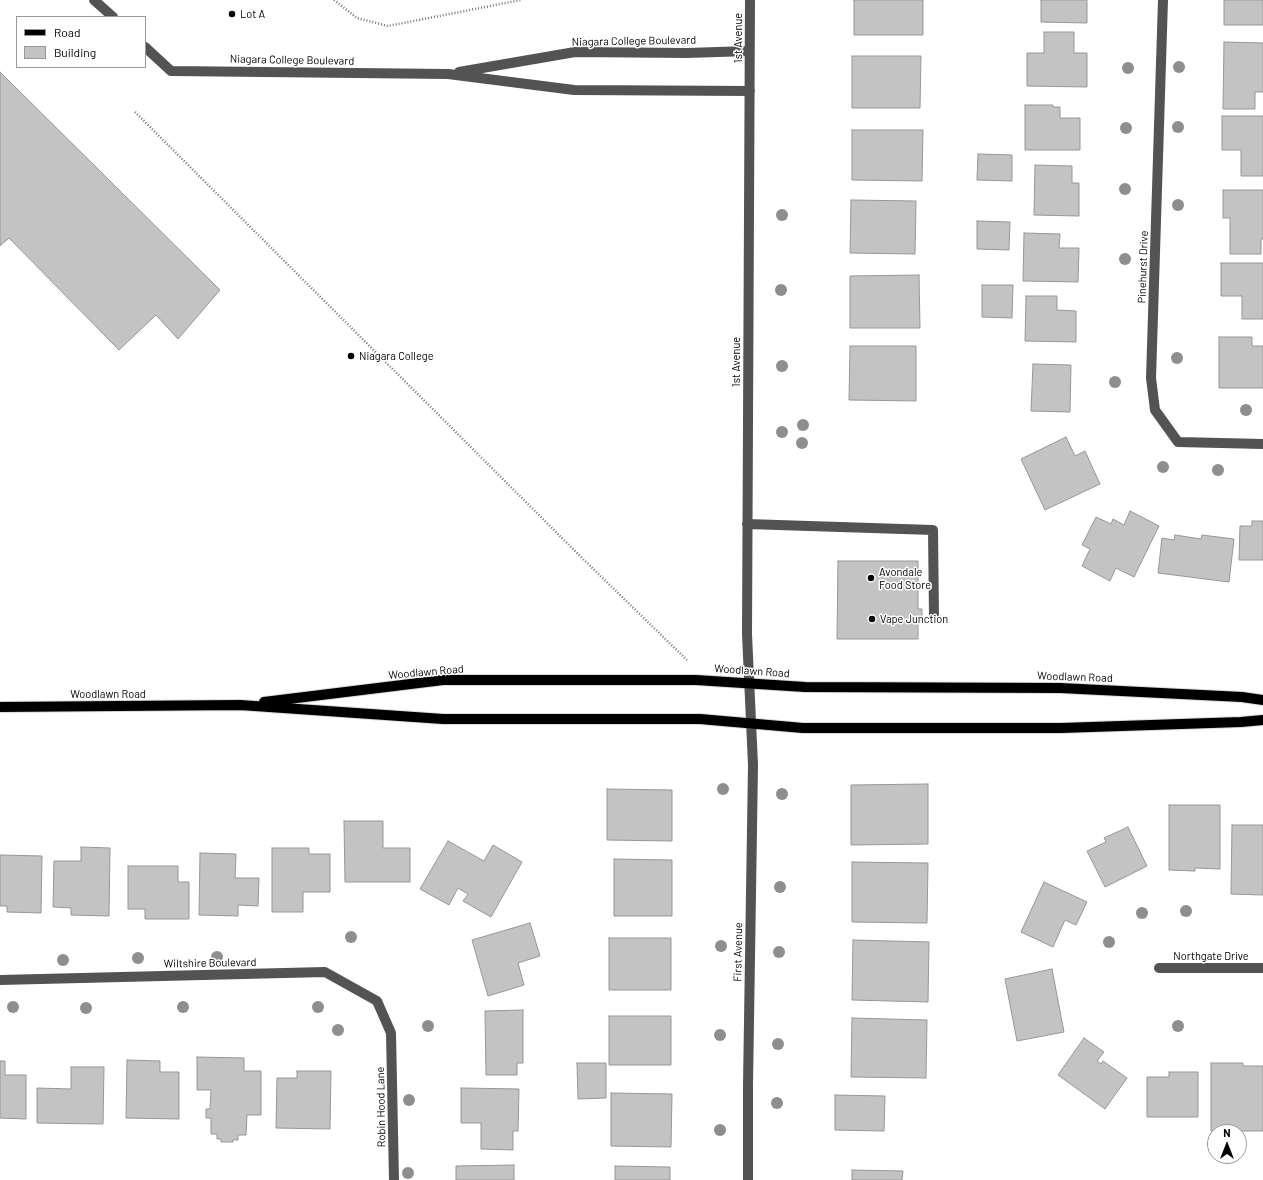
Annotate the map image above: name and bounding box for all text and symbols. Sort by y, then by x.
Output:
place label: Lot A [240,7,265,21]
marker: Lot A [227,9,237,19]
street label: 1st Avenue [731,13,745,63]
legend [16,16,146,68]
text: Road [54,25,81,39]
street label: Niagara College Boulevard [572,33,696,49]
text: Building [54,45,96,59]
street label: Niagara College Boulevard [230,52,354,68]
street label: Pinehurst Drive [1135,230,1151,304]
street label: 1st Avenue [729,337,743,387]
place label: Niagara College [359,349,434,363]
marker: Niagara College [346,351,356,361]
place label: Avondale Food Store [879,565,931,591]
marker: Avondale Food Store [866,573,876,583]
place label: Vape Junction [880,612,948,626]
marker: Vape Junction [867,614,877,624]
street label: Woodlawn Road [388,662,464,682]
street label: Woodlawn Road [714,662,790,680]
street label: Woodlawn Road [1037,669,1113,685]
street label: Woodlawn Road [70,687,146,701]
street label: First Avenue [731,922,745,982]
street label: Northgate Drive [1173,949,1249,963]
street label: Wiltshire Boulevard [164,956,256,970]
street label: Robin Hood Lane [374,1067,388,1147]
north arrow [1207,1124,1247,1164]
text: N [1223,1126,1231,1139]

